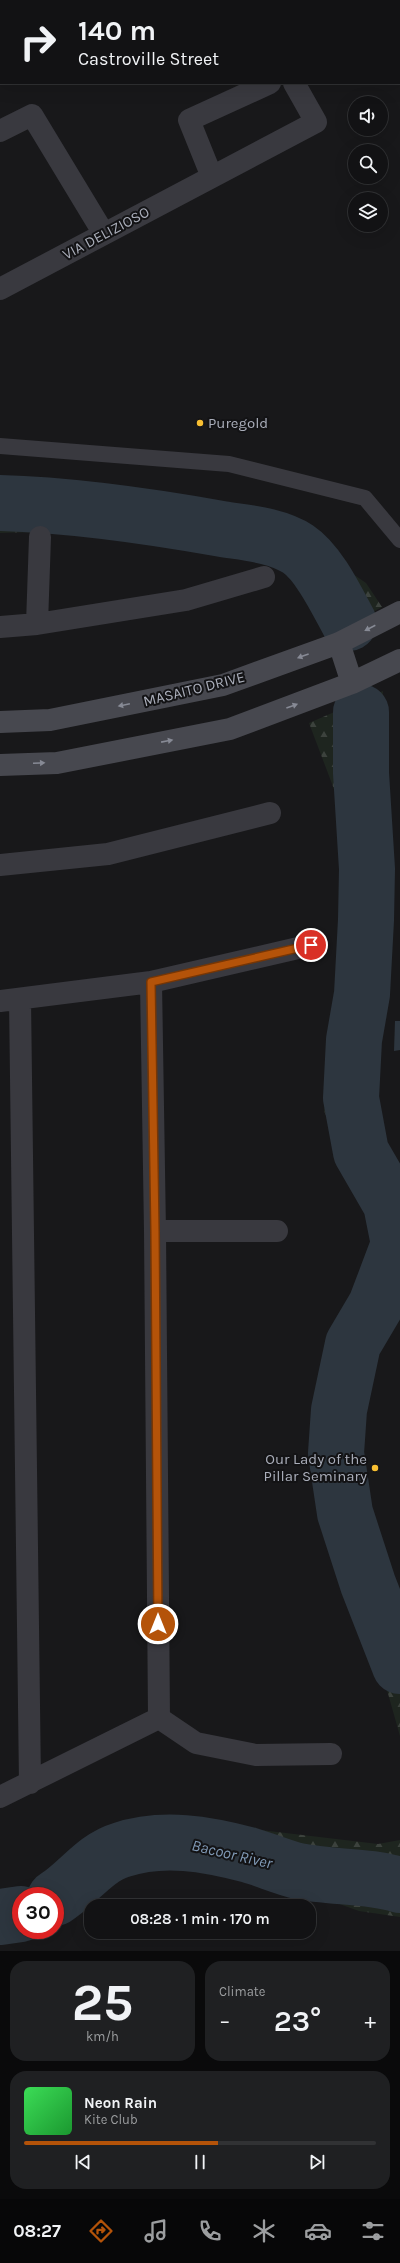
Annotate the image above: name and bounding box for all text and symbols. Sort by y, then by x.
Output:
text: 140 m [78,14,156,47]
icon: right [12,16,64,68]
text: Castroville Street [78,48,219,70]
map controls [348,96,388,232]
button: sound [348,96,388,136]
button: search [348,144,388,184]
button: layers [348,192,388,232]
street label: VIA DELIZIOSO [59,203,153,263]
place label: Puregold [208,414,268,432]
marker: Puregold [195,418,205,428]
one-way arrow [364,625,375,631]
one-way arrow [296,654,308,660]
street label: MASAITO DRIVE [141,668,247,710]
one-way arrow [118,703,130,709]
one-way arrow [286,703,298,709]
one-way arrow [161,738,173,744]
one-way arrow [33,760,45,767]
pin [294,928,328,962]
icon: arrive [300,934,322,956]
place label: Our Lady of the Pillar Seminary [264,1450,367,1485]
marker: Our Lady of the Pillar Seminary [370,1463,380,1473]
position arrow [137,1603,179,1645]
water label: Bacoor River [190,1835,275,1873]
speed limit sign: 30 [12,1887,64,1939]
text: 08:28 · 1 min · 170 m [130,1910,270,1928]
text: 25 [72,1972,133,2033]
text: Climate [219,1984,265,1999]
text: 23° [274,2003,321,2039]
text: − [219,2008,231,2034]
text: + [364,2008,376,2034]
text: km/h [86,2029,119,2044]
text: Neon Rain [84,2094,157,2112]
text: Kite Club [84,2112,138,2127]
icon: previous [72,2151,94,2173]
icon: pause [189,2151,211,2173]
icon: next [306,2151,328,2173]
icon: directions [87,2217,115,2245]
icon: music [142,2217,170,2245]
icon: phone [196,2217,224,2245]
icon: climate [250,2217,278,2245]
icon: car [304,2217,332,2245]
icon: filters [359,2217,387,2245]
text: 08:27 [13,2220,61,2242]

